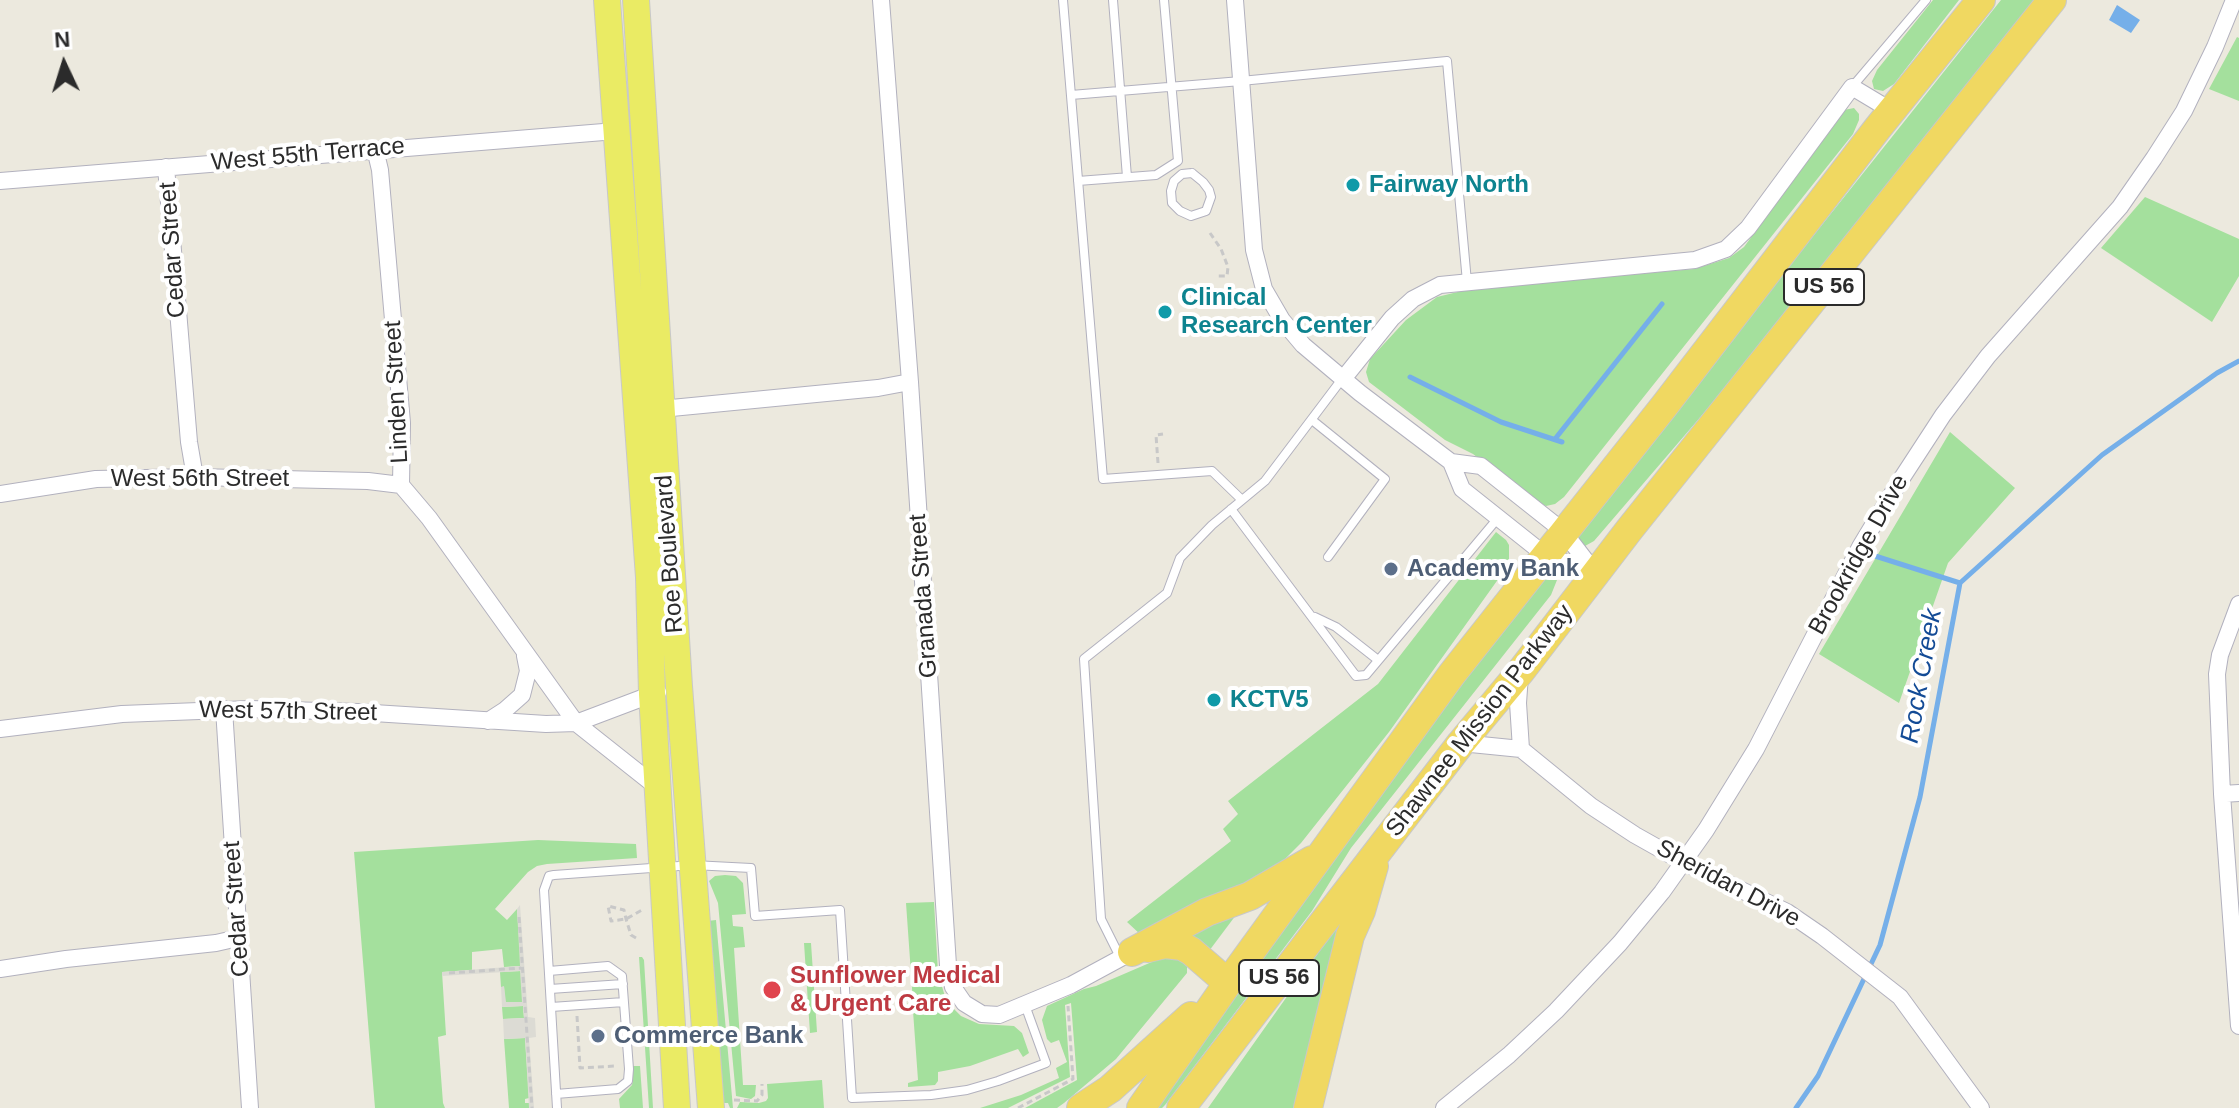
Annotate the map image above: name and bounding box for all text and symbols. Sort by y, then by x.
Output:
north arrow [24,24,104,104]
text: N [53,27,71,53]
street label: West 55th Terrace [210,132,406,178]
place label: Fairway North [1369,171,1529,199]
marker: Fairway North [1344,176,1362,194]
street label: Cedar Street [154,181,192,319]
road number: US 56 [1784,269,1864,305]
place label: Clinical Research Center [1181,284,1372,340]
marker: Clinical Research Center [1156,303,1174,321]
street label: Linden Street [379,320,415,464]
street label: West 56th Street [111,465,289,493]
street label: Brookridge Drive [1803,470,1915,640]
street label: Roe Boulevard [650,474,690,634]
street label: Granada Street [904,513,944,679]
place label: Academy Bank [1407,555,1579,583]
marker: Academy Bank [1382,560,1400,578]
street label: Shawnee Mission Parkway [1380,599,1580,843]
water label: Rock Creek [1895,606,1949,746]
place label: KCTV5 [1230,686,1309,714]
marker: KCTV5 [1205,691,1223,709]
street label: West 57th Street [199,696,377,728]
street label: Sheridan Drive [1651,834,1805,934]
street label: Cedar Street [218,840,256,978]
road number: US 56 [1239,960,1319,996]
place label: Sunflower Medical & Urgent Care [790,962,1001,1018]
marker: Sunflower Medical & Urgent Care [761,979,783,1001]
place label: Commerce Bank [614,1022,803,1050]
marker: Commerce Bank [589,1027,607,1045]

